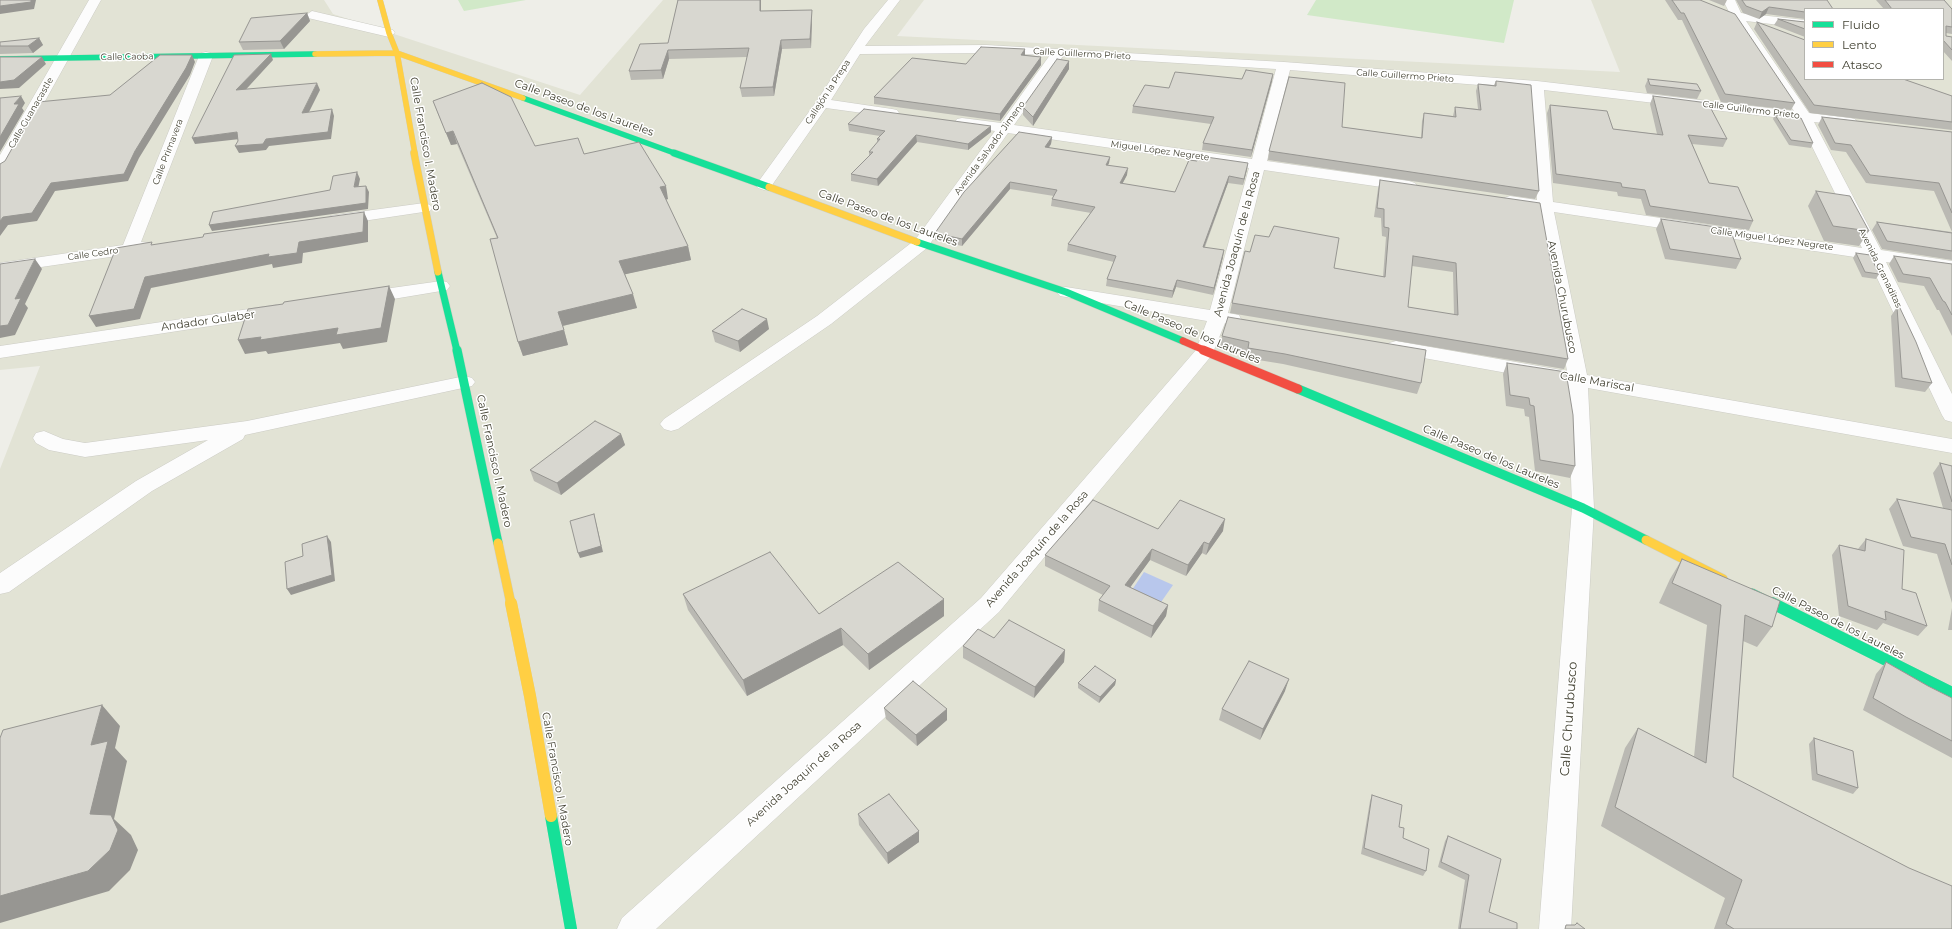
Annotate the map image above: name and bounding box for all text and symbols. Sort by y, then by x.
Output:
legend [1804,8,1944,80]
text: Fluido [1842,17,1880,32]
text: Lento [1842,37,1877,52]
street label: Calle Guillermo Prieto [1033,46,1131,62]
street label: Calle Caoba [100,51,154,63]
text: Atasco [1842,57,1882,72]
street label: Callejón la Prepa [803,58,853,126]
street label: Calle Guillermo Prieto [1356,67,1454,85]
street label: Calle Guanacastle [6,76,56,150]
street label: Calle Francisco I. Madero [407,76,443,212]
street label: Calle Paseo de los Laureles [513,77,655,139]
street label: Avenida Salvador Jimeno [952,99,1028,197]
street label: Calle Guillermo Prieto [1702,99,1800,121]
street label: Calle Primavera [150,117,186,187]
street label: Miguel López Negrete [1110,139,1210,163]
street label: Avenida Joaquín de la Rosa [1211,170,1263,318]
street label: Calle Paseo de los Laureles [817,187,959,249]
street label: Calle Miguel López Negrete [1710,225,1834,253]
street label: Avenida Granaditas [1856,226,1904,310]
street label: Avenida Churubusco [1545,239,1579,355]
street label: Calle Cedro [67,245,119,263]
street label: Calle Paseo de los Laureles [1122,297,1262,367]
street label: Andador Gulaber [160,308,256,334]
street label: Calle Mariscal [1559,369,1635,395]
street label: Calle Francisco I. Madero [473,393,515,529]
street label: Calle Paseo de los Laureles [1421,422,1561,492]
street label: Avenida Joaquín de la Rosa [983,488,1091,610]
street label: Calle Paseo de los Laureles [1770,584,1906,662]
street label: Calle Churubusco [1557,661,1581,777]
street label: Calle Francisco I. Madero [539,711,575,847]
street label: Avenida Joaquín de la Rosa [744,719,864,829]

